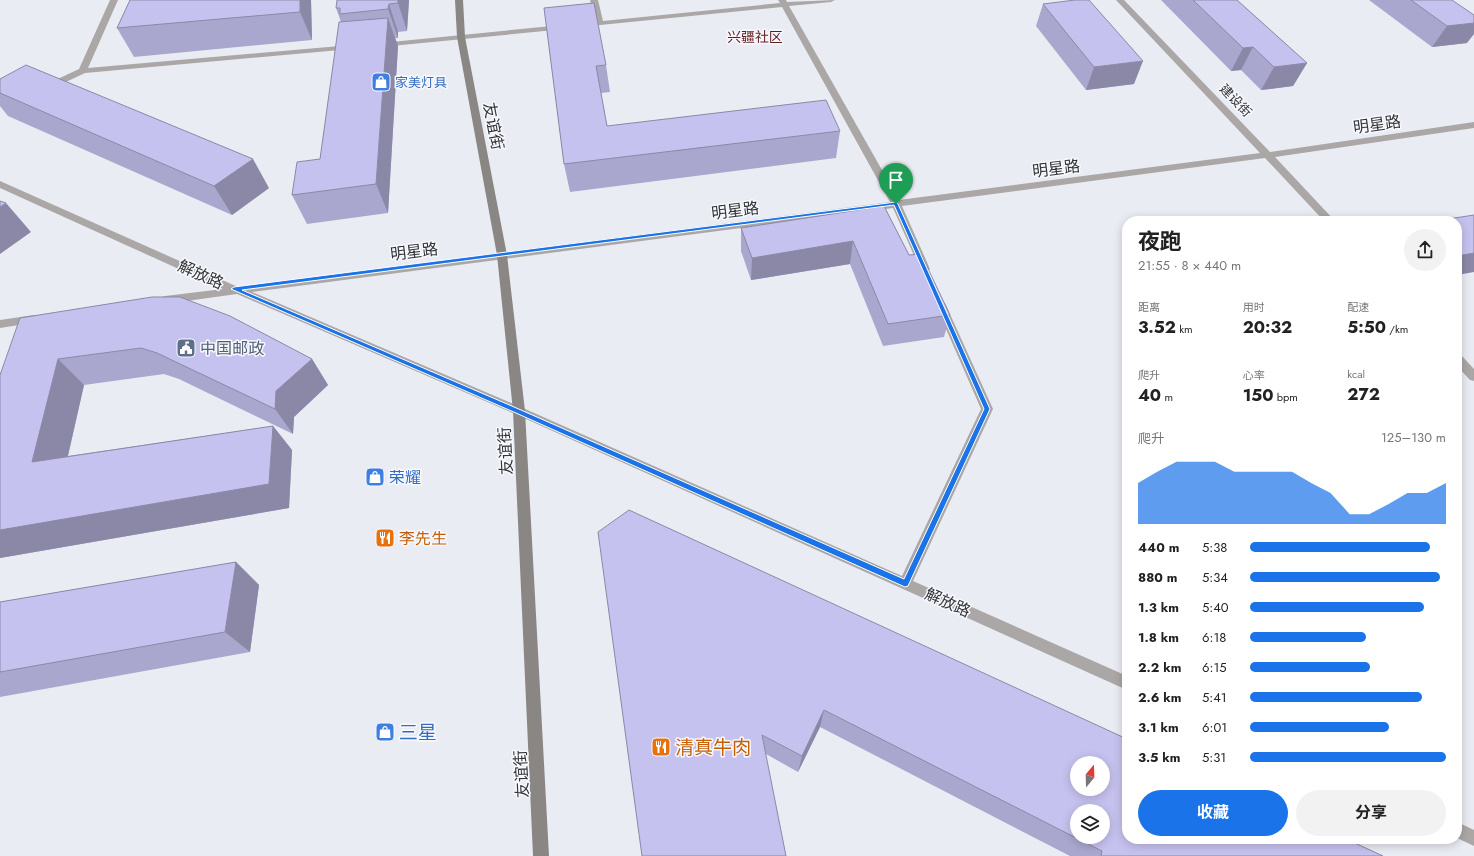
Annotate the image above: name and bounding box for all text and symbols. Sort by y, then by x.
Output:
district label: 兴疆社区 [727,27,783,47]
shop icon: 家美灯具 [370,71,392,93]
place label: 家美灯具 [395,73,447,92]
street label: 建设街 [1215,80,1256,121]
street label: 友谊街 [478,100,509,152]
street label: 明星路 [1352,110,1402,139]
street label: 明星路 [1031,154,1081,183]
pin [879,163,913,204]
icon: arrive [885,169,907,191]
street label: 明星路 [710,196,760,225]
text: 夜跑 [1138,225,1182,257]
button: share [1404,229,1446,271]
street label: 明星路 [389,237,439,266]
street label: 解放路 [174,254,227,295]
text: 21:55 · 8 × 440 m [1138,256,1241,275]
text: 距离 [1138,299,1160,315]
text: 用时 [1243,299,1265,315]
text: 配速 [1347,299,1369,315]
text: 3.52 [1138,315,1176,339]
text: 20:32 [1243,315,1292,339]
text: 5:50 [1347,315,1386,339]
text: km [1176,321,1193,337]
text: /km [1386,321,1408,337]
public building icon: 中国邮政 [175,337,197,359]
place label: 中国邮政 [200,337,264,360]
text: kcal [1347,366,1365,382]
text: 爬升 [1138,367,1160,383]
text: 心率 [1243,367,1265,383]
text: 272 [1347,382,1380,406]
text: 40 [1138,383,1161,407]
text: 150 [1243,383,1274,407]
text: m [1161,389,1173,405]
text: bpm [1274,389,1298,405]
street label: 友谊街 [493,426,518,476]
text: 125–130 m [1381,428,1446,447]
text: 爬升 [1138,429,1164,448]
shop icon: 荣耀 [364,466,386,488]
place label: 荣耀 [389,466,421,489]
restaurant icon: 李先生 [374,527,396,549]
place label: 李先生 [399,527,447,550]
text: 440 m [1138,538,1179,557]
text: 5:38 [1202,538,1227,557]
text: 880 m [1138,568,1177,587]
text: 5:34 [1202,568,1228,587]
street label: 解放路 [921,582,974,623]
text: 1.3 km [1138,598,1179,617]
text: 5:40 [1202,598,1229,617]
text: 1.8 km [1138,628,1179,647]
text: 6:18 [1202,628,1226,647]
text: 2.2 km [1138,658,1181,677]
text: 6:15 [1202,658,1227,677]
text: 2.6 km [1138,688,1181,707]
text: 5:41 [1202,688,1227,707]
text: 3.1 km [1138,718,1179,737]
text: 6:01 [1202,718,1227,737]
place label: 三星 [399,719,437,746]
shop icon: 三星 [374,721,396,743]
place label: 清真牛肉 [675,734,751,761]
restaurant icon: 清真牛肉 [650,736,672,758]
text: 3.5 km [1138,748,1181,767]
text: 5:31 [1202,748,1226,767]
street label: 友谊街 [509,749,534,799]
north arrow [1070,756,1110,796]
map controls [1070,756,1110,844]
button: 收藏 [1138,790,1288,836]
button: 分享 [1296,790,1446,836]
button: layers [1070,804,1110,844]

